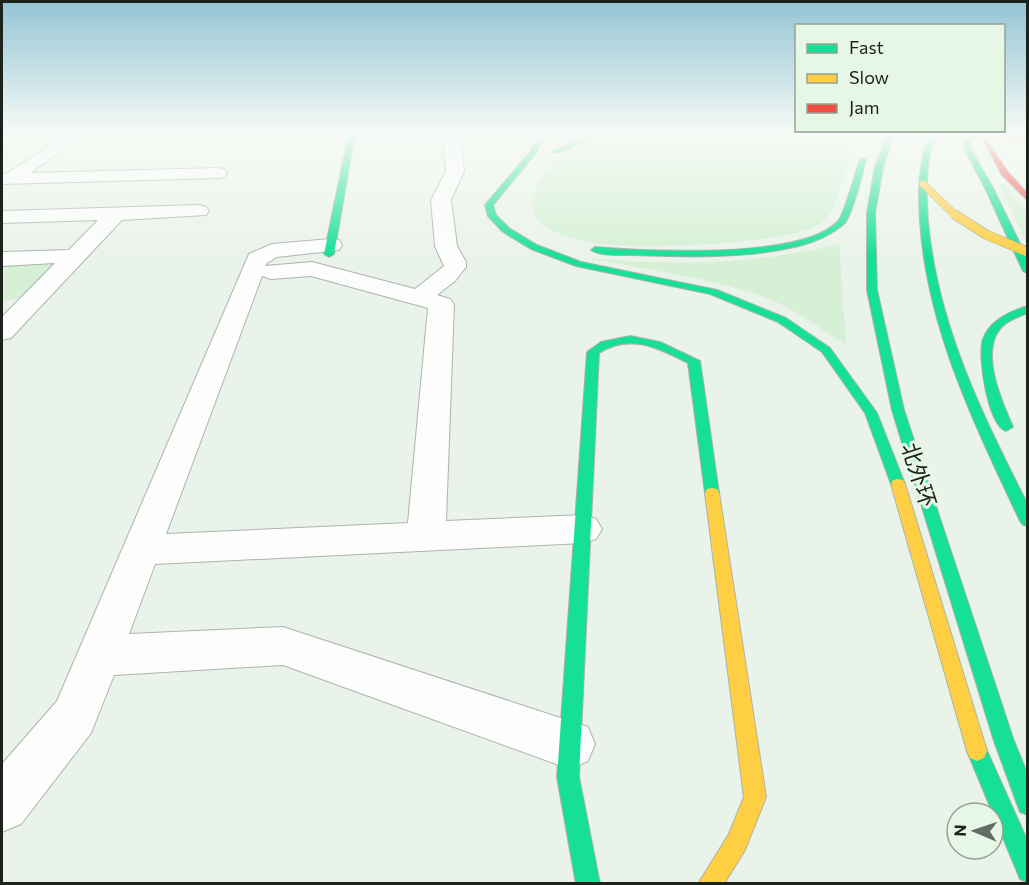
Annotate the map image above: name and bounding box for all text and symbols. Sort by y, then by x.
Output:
legend [795,24,1005,132]
text: Fast [849,36,884,58]
text: Slow [849,66,889,88]
text: Jam [849,96,879,118]
street label: 北外环 [896,439,943,510]
north arrow [945,801,1005,861]
text: N [950,824,969,837]

